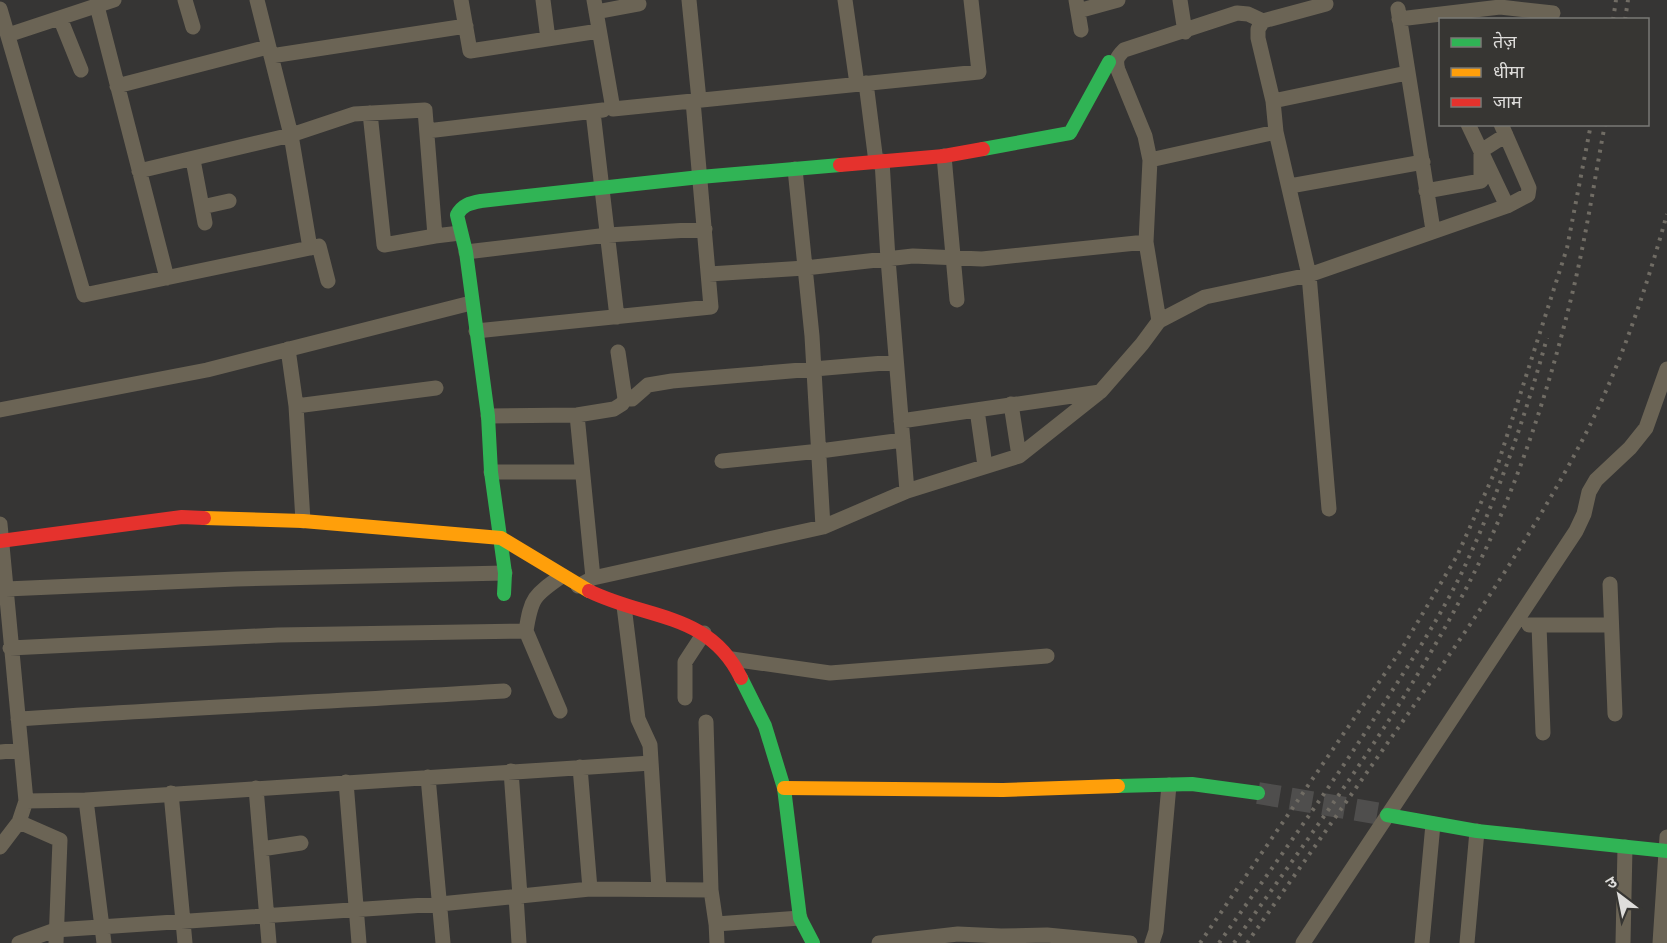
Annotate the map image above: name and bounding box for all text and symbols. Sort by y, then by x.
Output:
legend [1439,18,1649,126]
text: तेज़ [1493,30,1517,54]
text: धीमा [1493,60,1524,84]
text: जाम [1493,90,1523,114]
north arrow [1589,865,1649,925]
text: उ [1602,871,1622,895]

